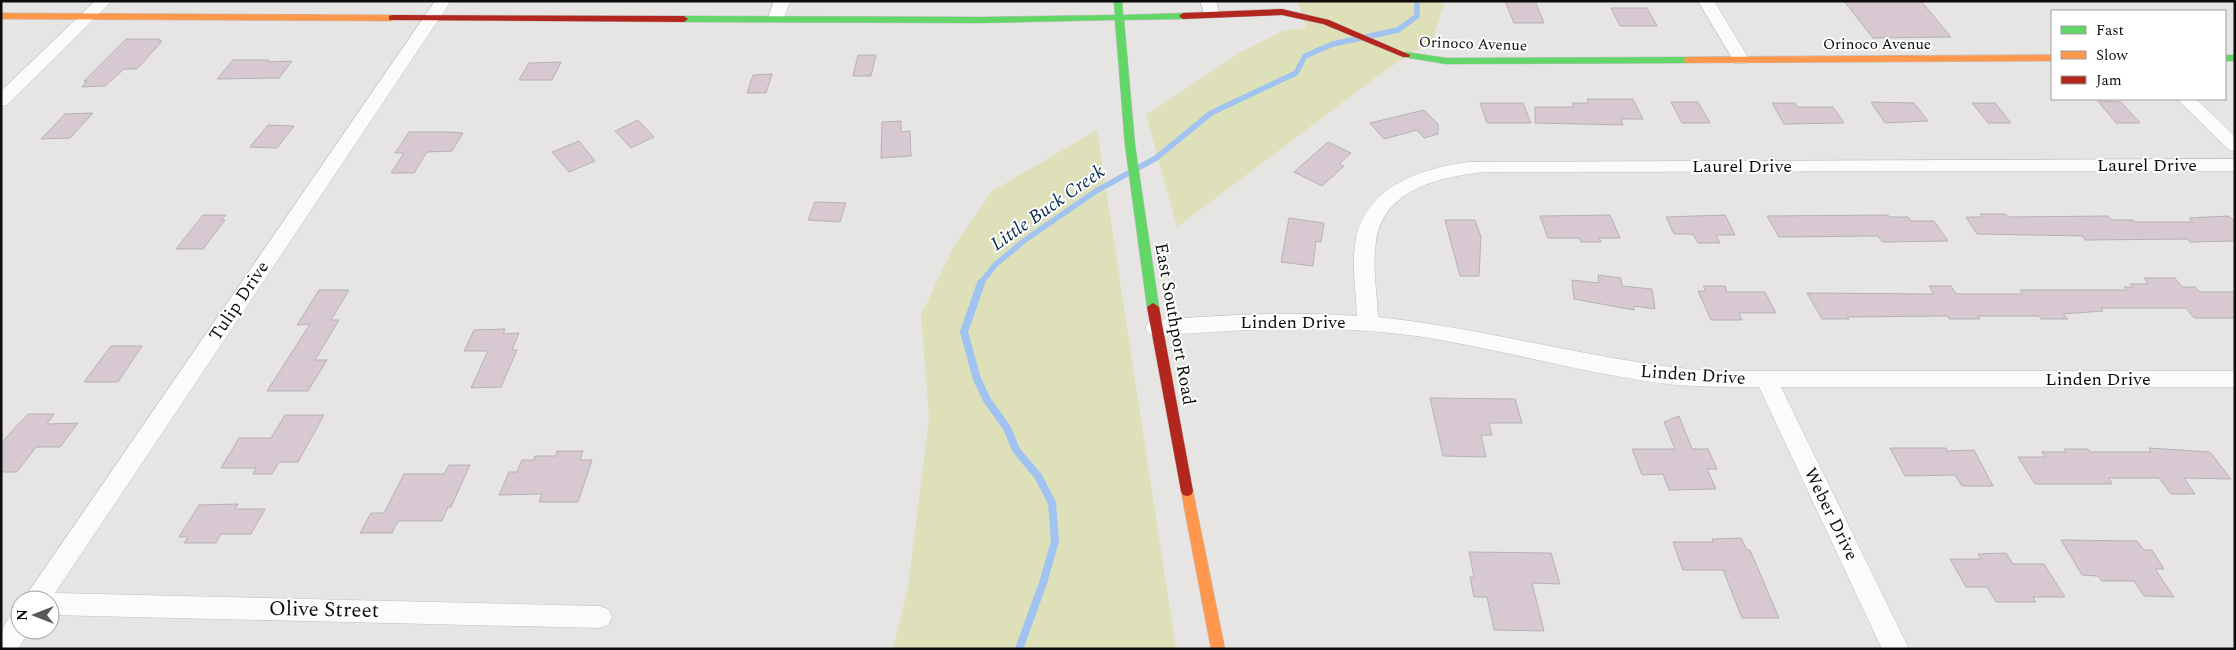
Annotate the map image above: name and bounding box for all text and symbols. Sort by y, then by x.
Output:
legend [2051,10,2226,100]
text: Fast [2096,19,2124,42]
street label: Orinoco Avenue [1419,31,1527,57]
street label: Orinoco Avenue [1823,33,1931,56]
text: Slow [2096,44,2128,67]
text: Jam [2096,69,2122,92]
street label: Laurel Drive [2097,152,2197,179]
street label: Laurel Drive [1692,153,1792,180]
water label: Little Buck Creek [985,158,1111,258]
street label: East Southport Road [1147,241,1203,407]
street label: Tulip Drive [202,255,276,347]
street label: Linden Drive [1240,309,1346,336]
street label: Linden Drive [1640,358,1746,392]
street label: Linden Drive [2045,366,2151,393]
street label: Weber Drive [1797,463,1865,565]
north arrow [10,590,60,640]
street label: Olive Street [269,593,379,627]
text: N [12,609,33,621]

